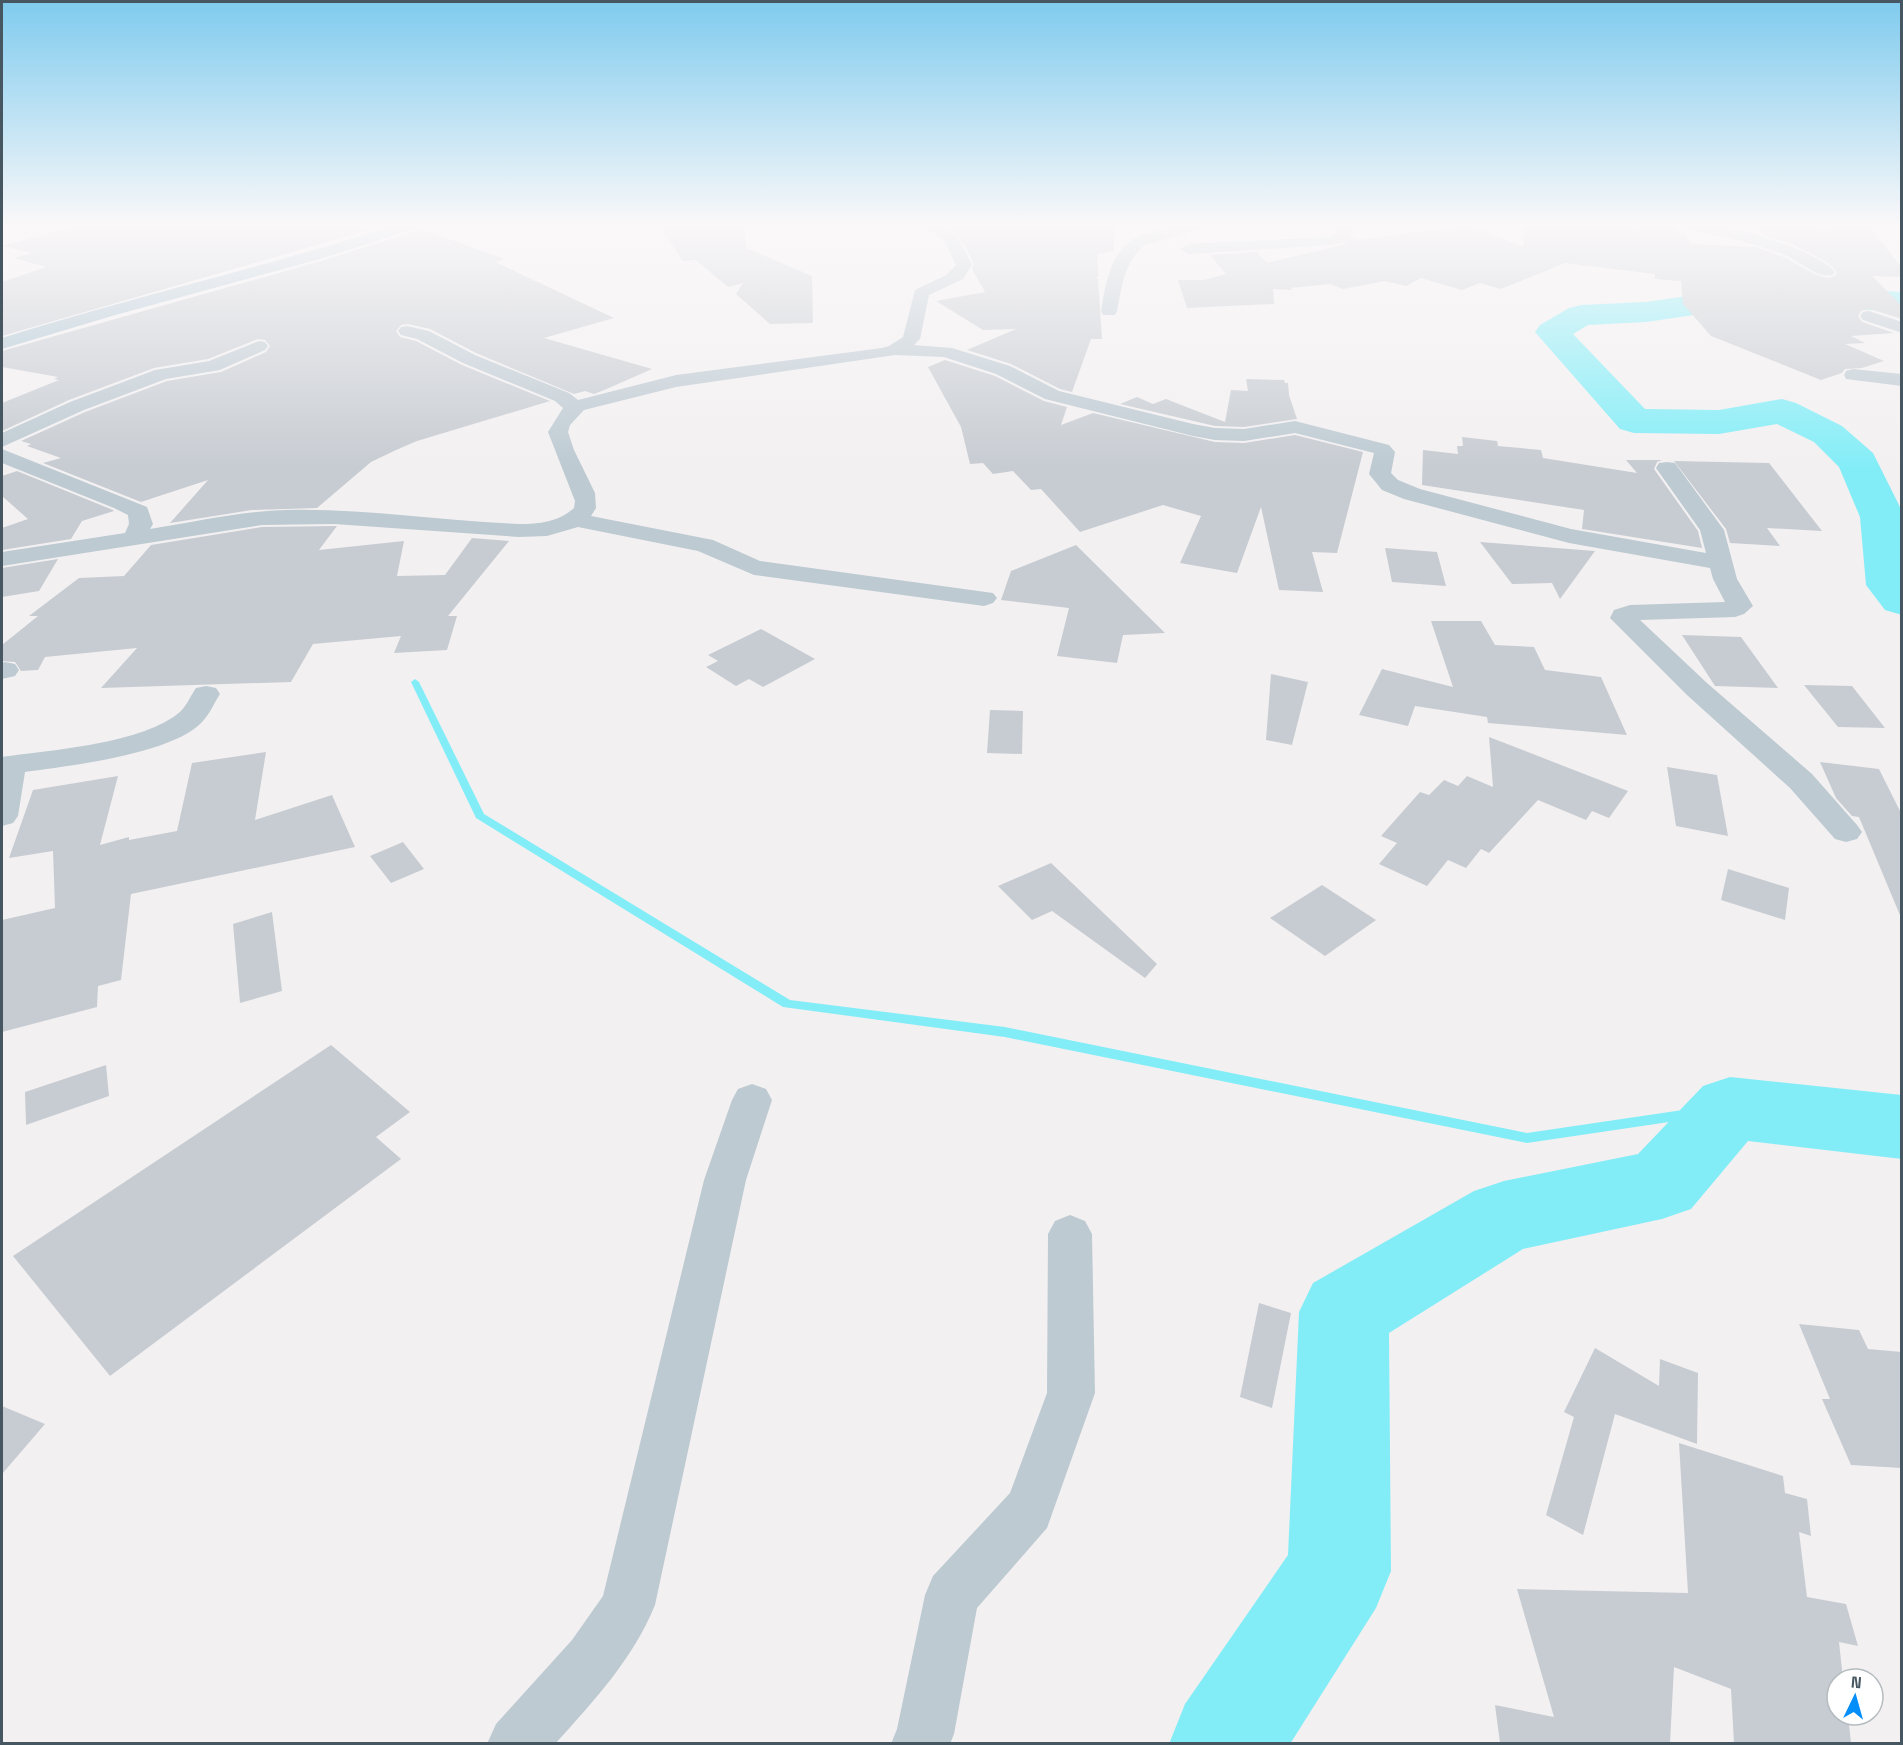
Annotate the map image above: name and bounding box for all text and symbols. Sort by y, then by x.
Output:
north arrow [1825,1667,1885,1727]
text: N [1850,1672,1863,1693]

